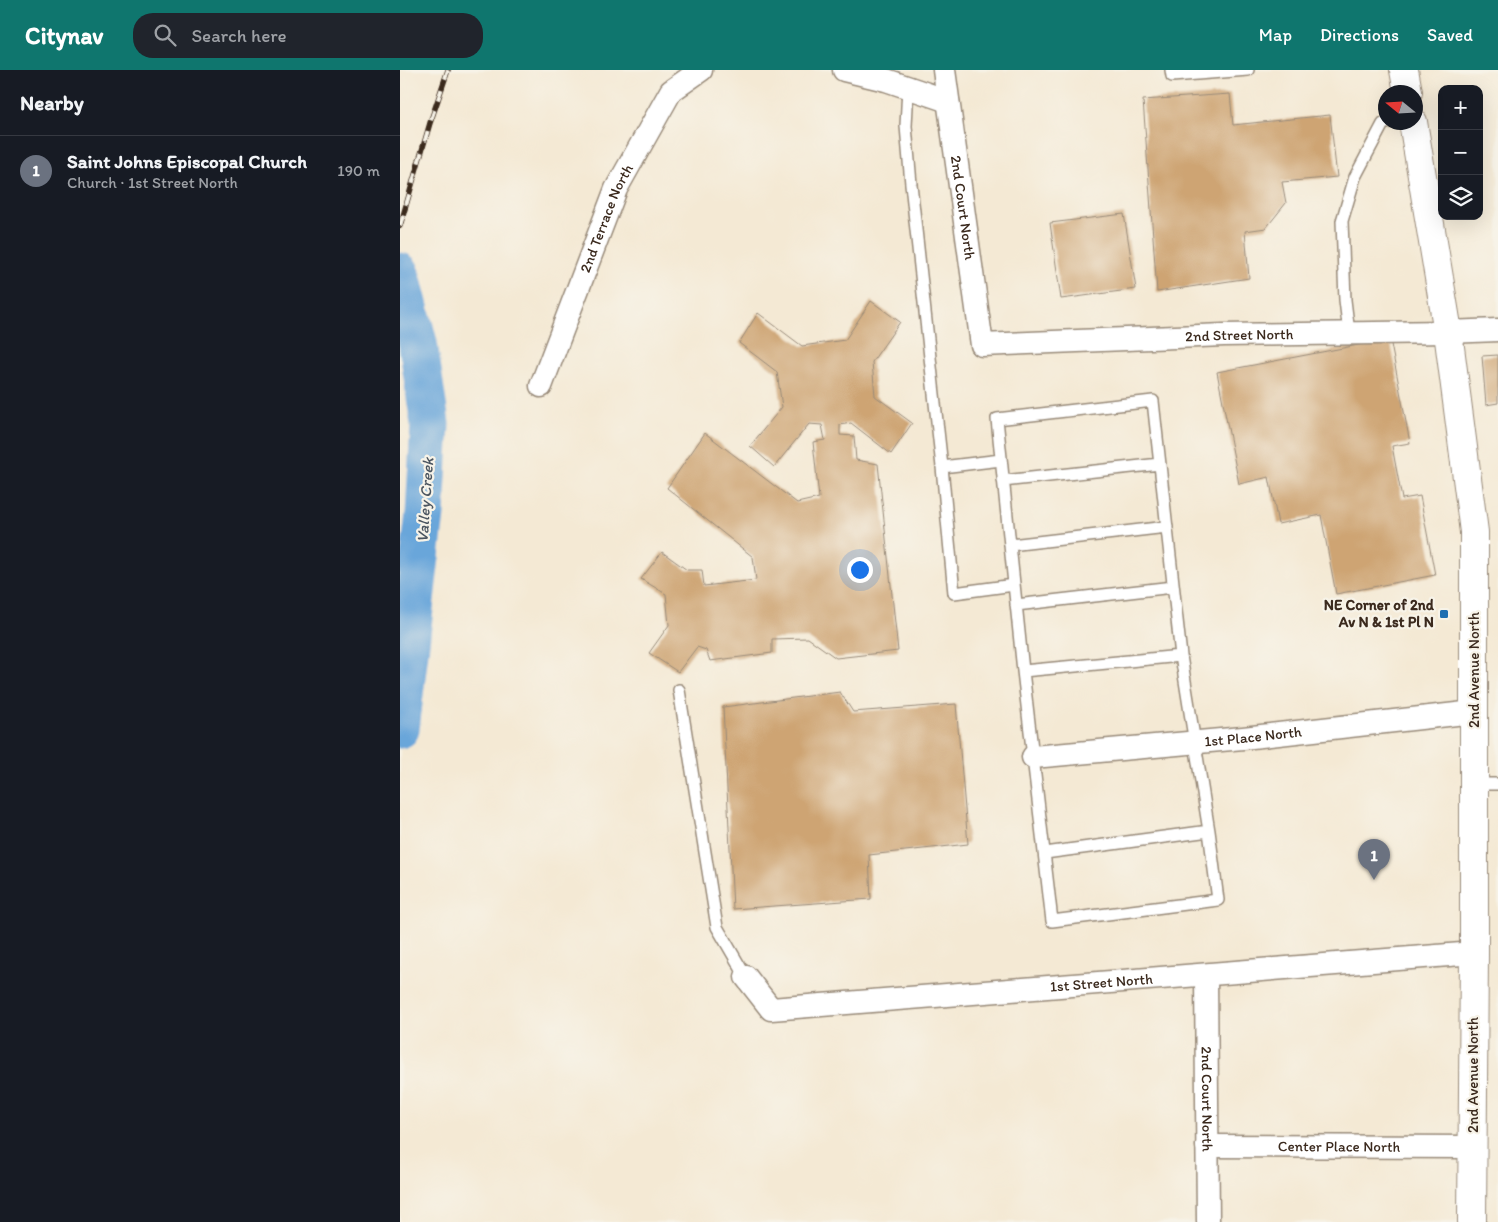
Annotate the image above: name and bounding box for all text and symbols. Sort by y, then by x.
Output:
search box [133,13,483,58]
text: Citynav [25,21,103,50]
icon: search [151,21,179,49]
text: Search here [191,24,287,47]
text: Map [1259,24,1292,46]
text: Directions [1320,24,1399,46]
text: Saved [1427,24,1473,46]
north arrow [1378,85,1423,130]
map controls [1438,85,1483,220]
button: + [1438,85,1483,130]
text: Nearby [20,90,84,115]
button: − [1438,130,1483,175]
text: Saint Johns Episcopal Church [67,150,307,173]
street label: 2nd Court North [947,154,979,261]
text: 1 [32,161,40,180]
text: 190 m [337,161,380,180]
street label: 2nd Terrace North [576,161,637,275]
text: Church · 1st Street North [67,173,238,192]
button: layers [1438,175,1483,220]
street label: 2nd Street North [1185,325,1294,346]
water label: Valley Creek [413,456,437,543]
your location [847,557,873,583]
place label: NE Corner of 2nd Av N & 1st Pl N [1324,596,1435,631]
marker: NE Corner of 2nd Av N & 1st Pl N [1438,608,1450,620]
street label: 2nd Avenue North [1465,612,1483,728]
street label: 1st Place North [1203,722,1303,750]
pin: 1 [1358,839,1390,880]
street label: 1st Street North [1049,970,1154,996]
street label: 2nd Avenue North [1464,1017,1482,1133]
street label: 2nd Court North [1198,1046,1216,1152]
street label: Center Place North [1278,1137,1401,1156]

